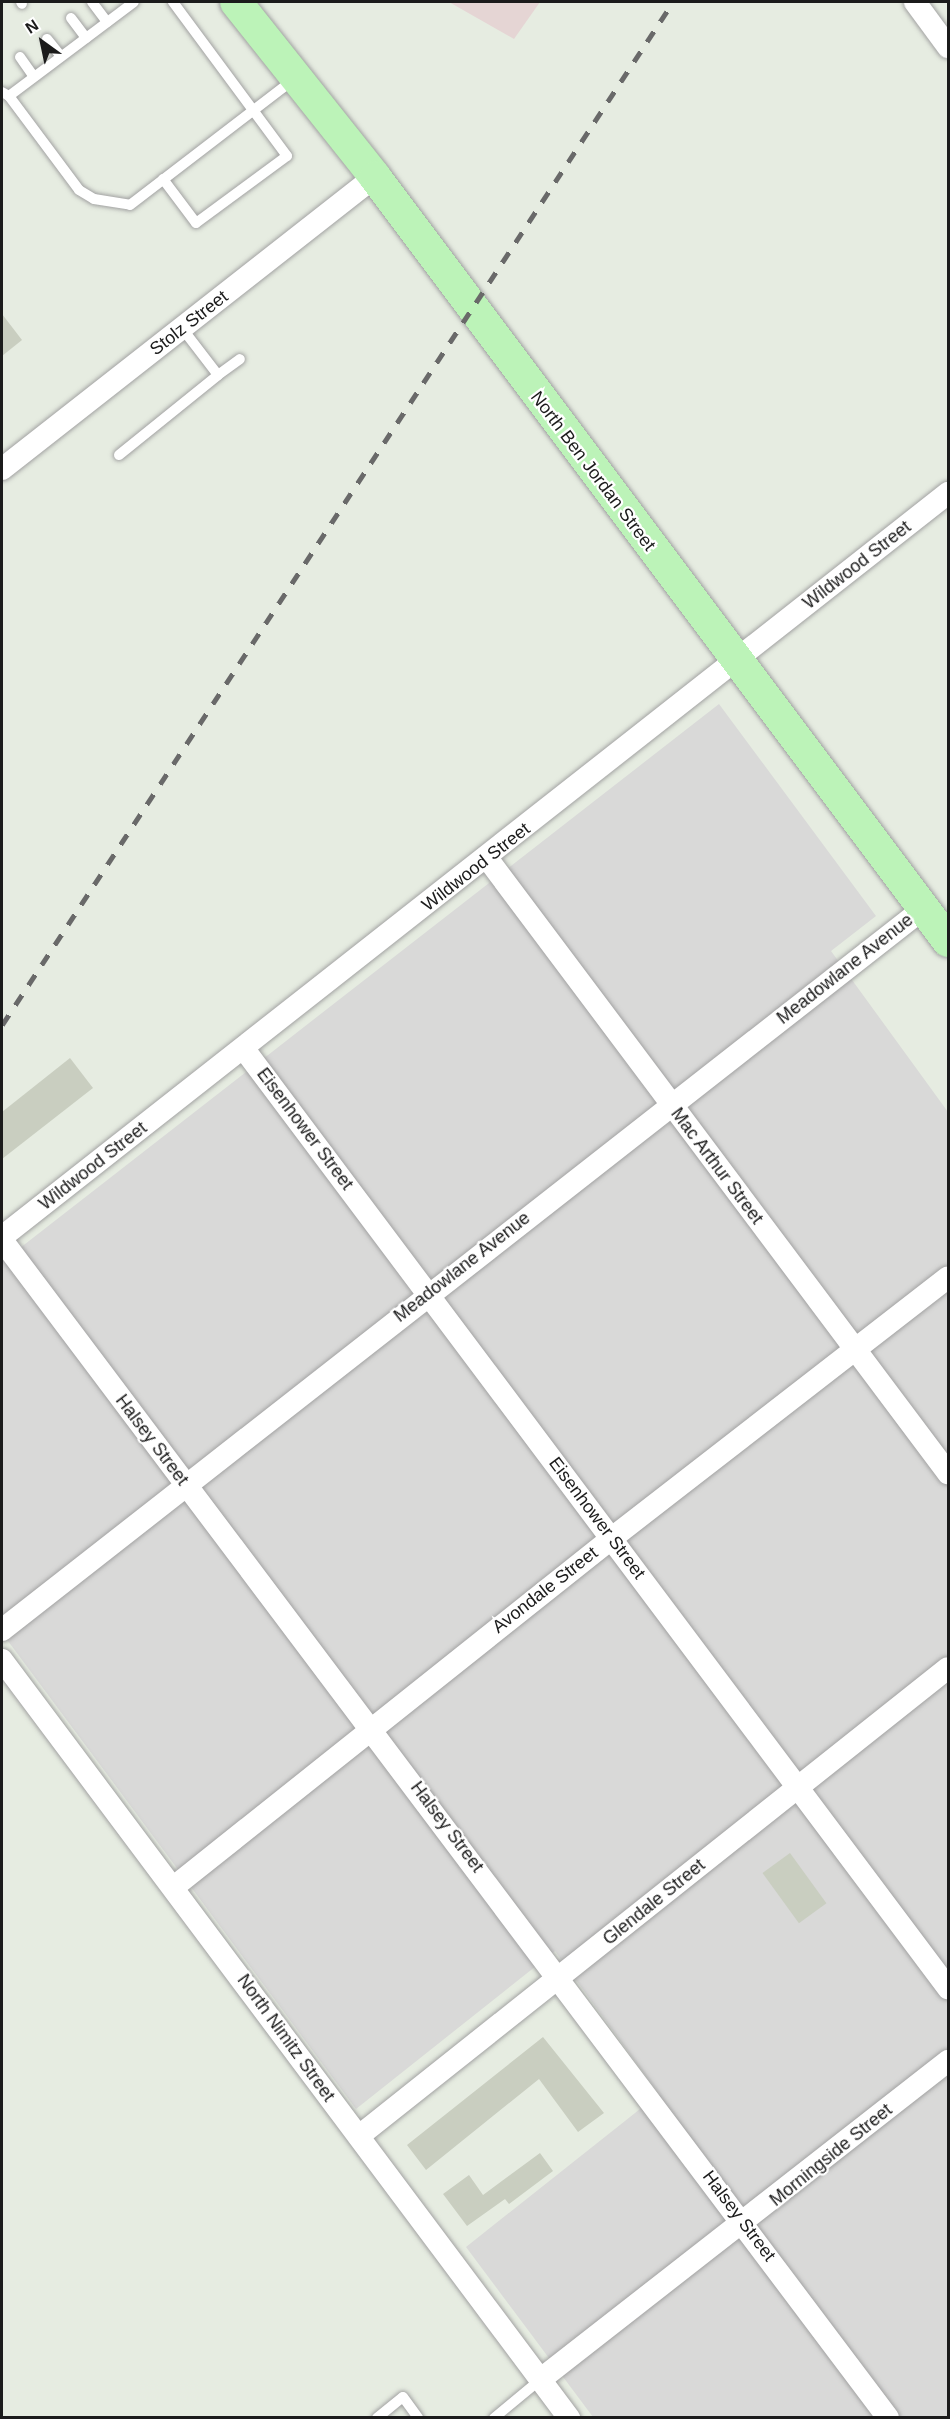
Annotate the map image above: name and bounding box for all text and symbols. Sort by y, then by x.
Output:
north arrow [12,12,72,72]
text: N [22,16,41,37]
street label: Stolz Street [146,286,232,360]
street label: North Ben Jordan Street [526,387,660,555]
street label: Wildwood Street [799,516,915,614]
street label: Wildwood Street [418,818,534,916]
street label: Meadowlane Avenue [772,909,918,1029]
street label: Eisenhower Street [252,1064,358,1194]
street label: Mac Arthur Street [666,1103,768,1229]
street label: Wildwood Street [35,1117,151,1215]
street label: Meadowlane Avenue [389,1207,535,1327]
street label: Halsey Street [111,1390,193,1490]
street label: Eisenhower Street [544,1453,650,1583]
street label: Avondale Street [488,1542,602,1638]
street label: Halsey Street [406,1777,488,1877]
street label: Glendale Street [599,1854,709,1950]
street label: North Nimitz Street [233,1970,339,2106]
street label: Morningside Street [765,2099,897,2211]
street label: Halsey Street [698,2166,780,2266]

